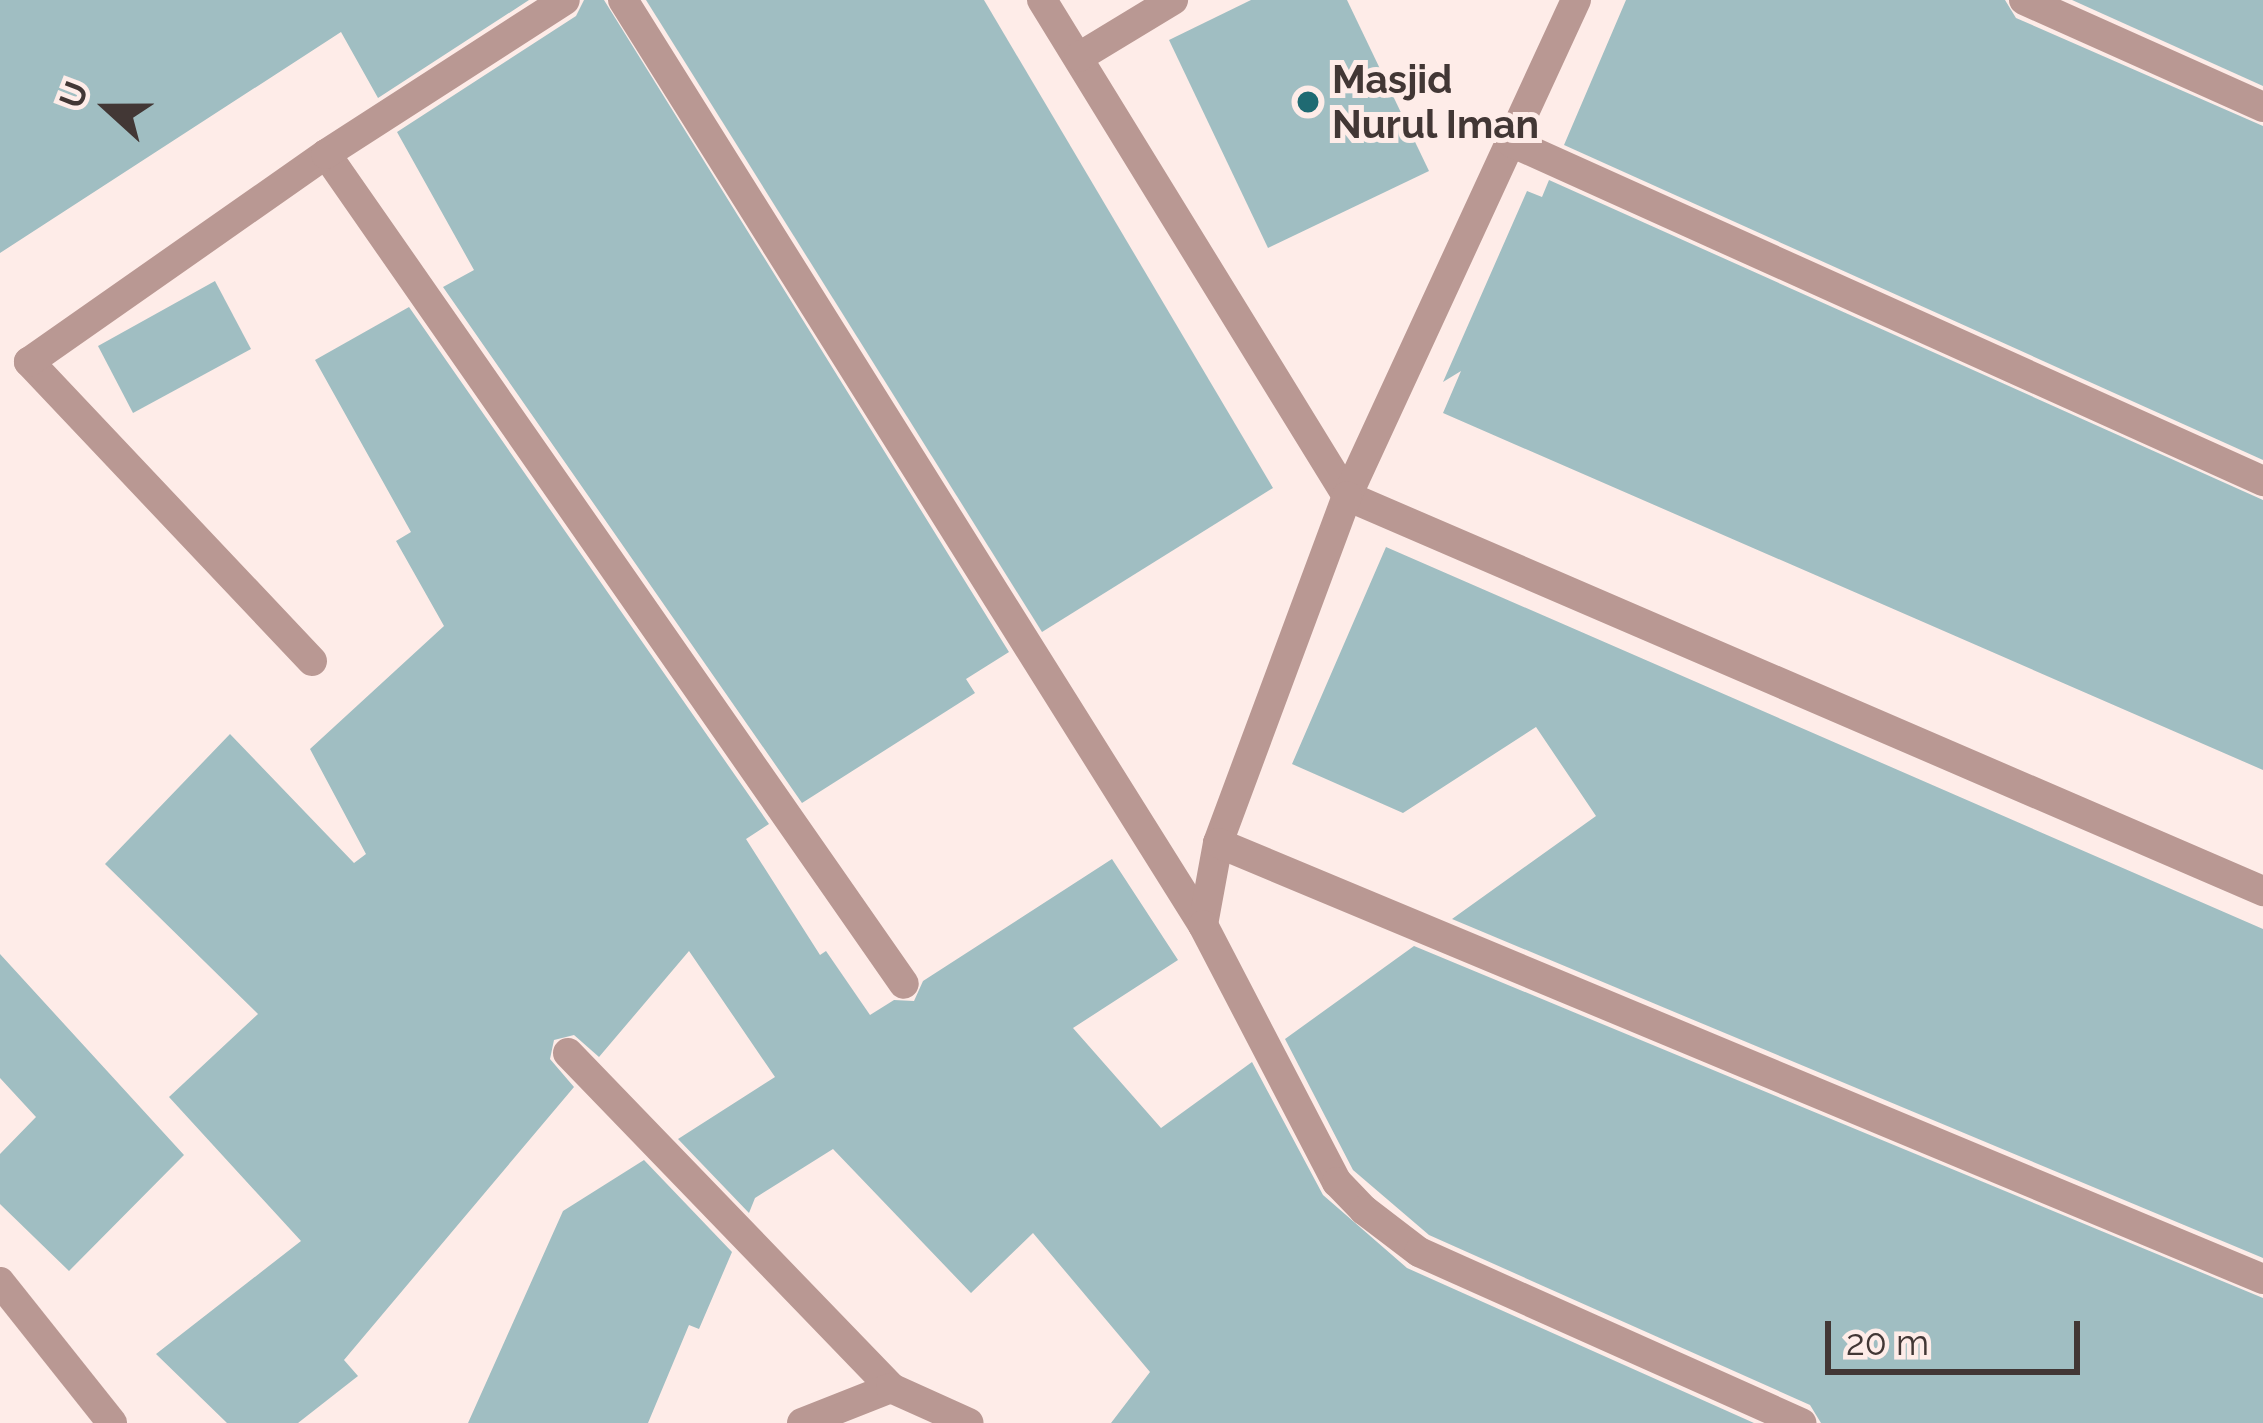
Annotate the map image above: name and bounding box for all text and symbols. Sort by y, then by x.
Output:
north arrow [48,48,168,168]
place label: Masjid Nurul Iman [1332,57,1540,148]
text: U [51,76,97,113]
marker: Masjid Nurul Iman [1295,89,1321,115]
scale bar [1831,1297,2086,1371]
text: 20 m [1846,1321,1929,1363]

